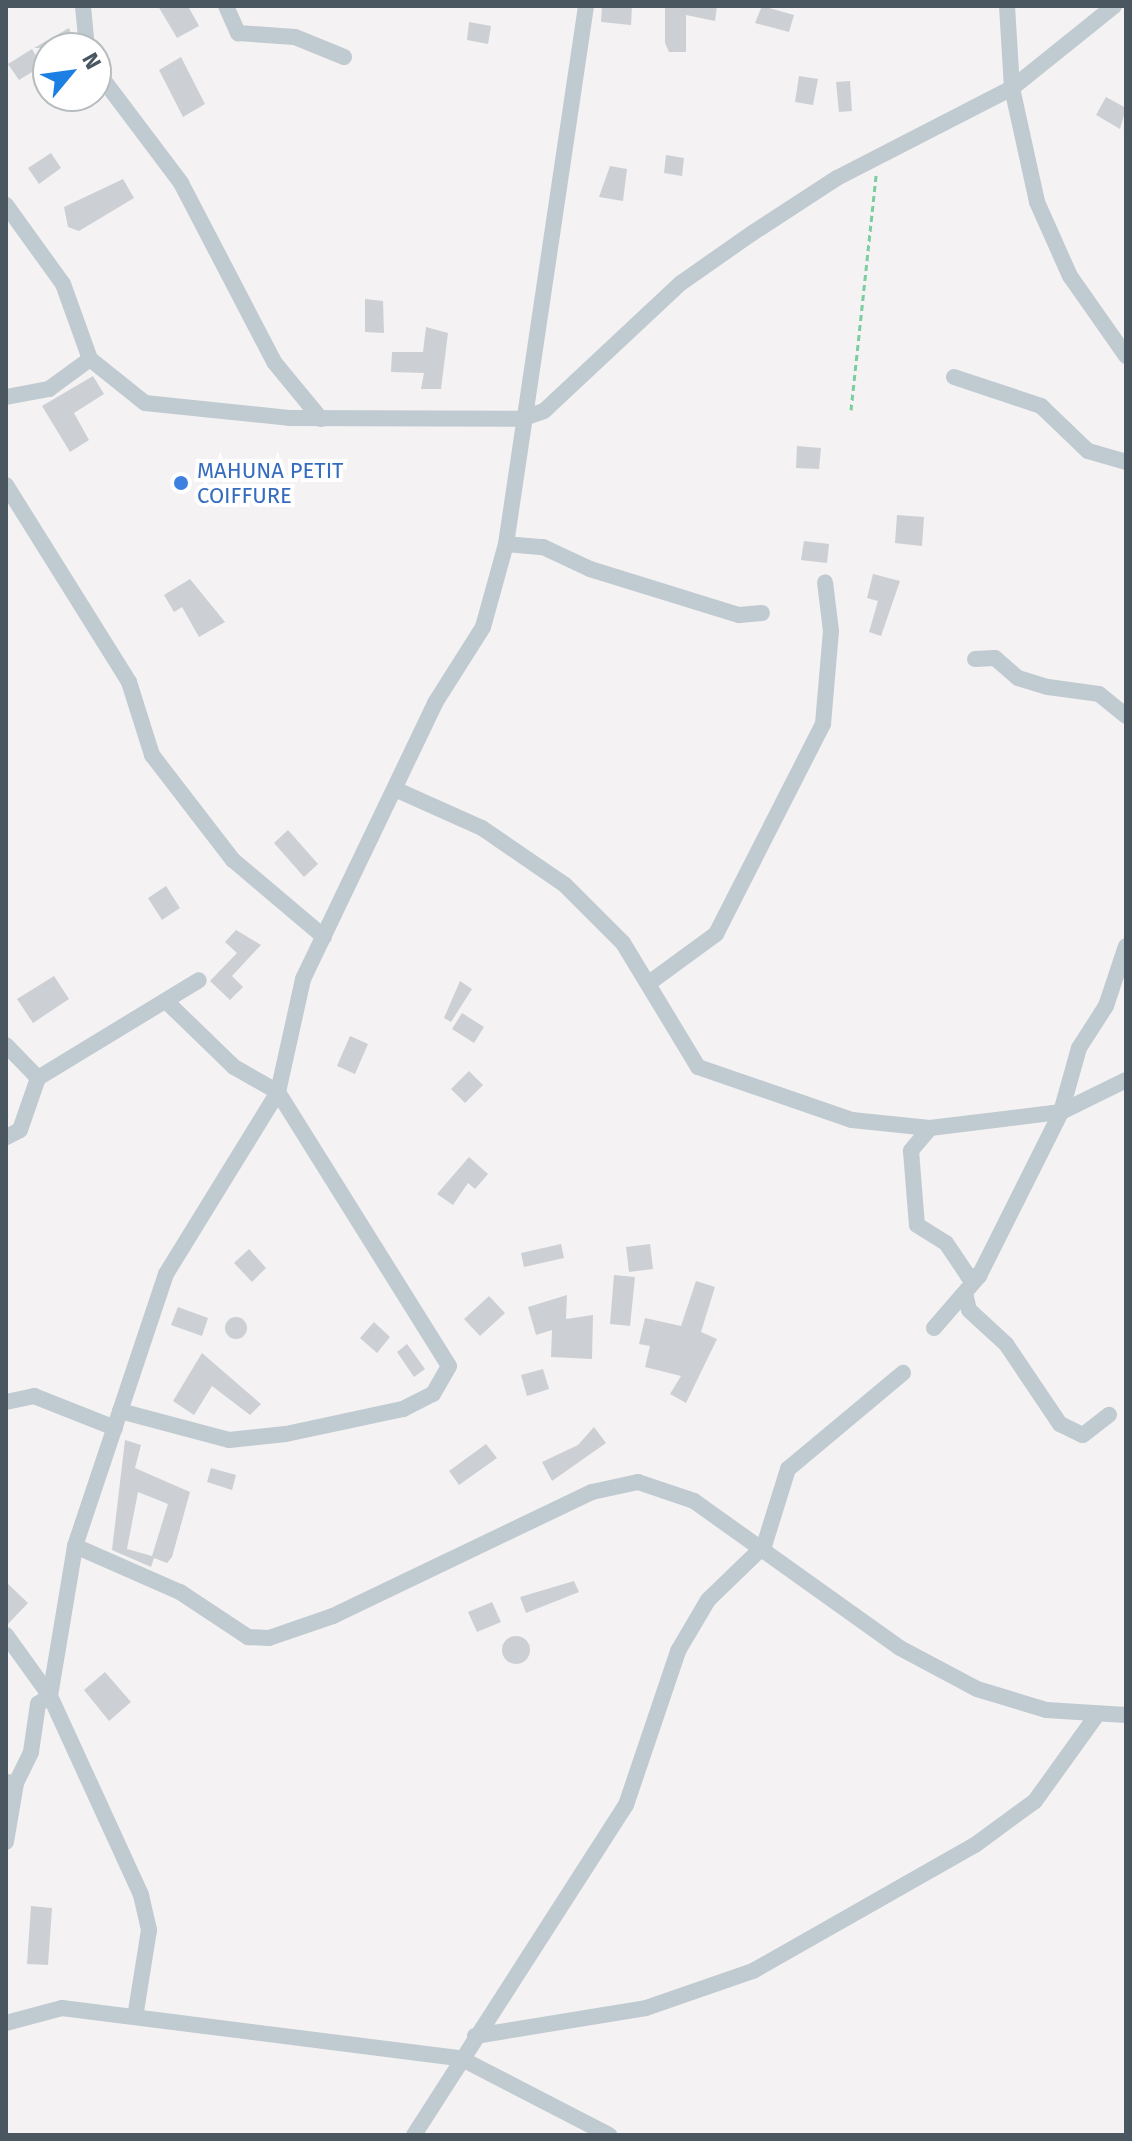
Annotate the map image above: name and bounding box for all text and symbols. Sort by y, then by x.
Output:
north arrow [32,32,112,112]
text: N [76,48,107,74]
place label: MAHUNA PETIT COIFFURE [197,457,343,508]
marker: MAHUNA PETIT COIFFURE [172,474,190,492]

